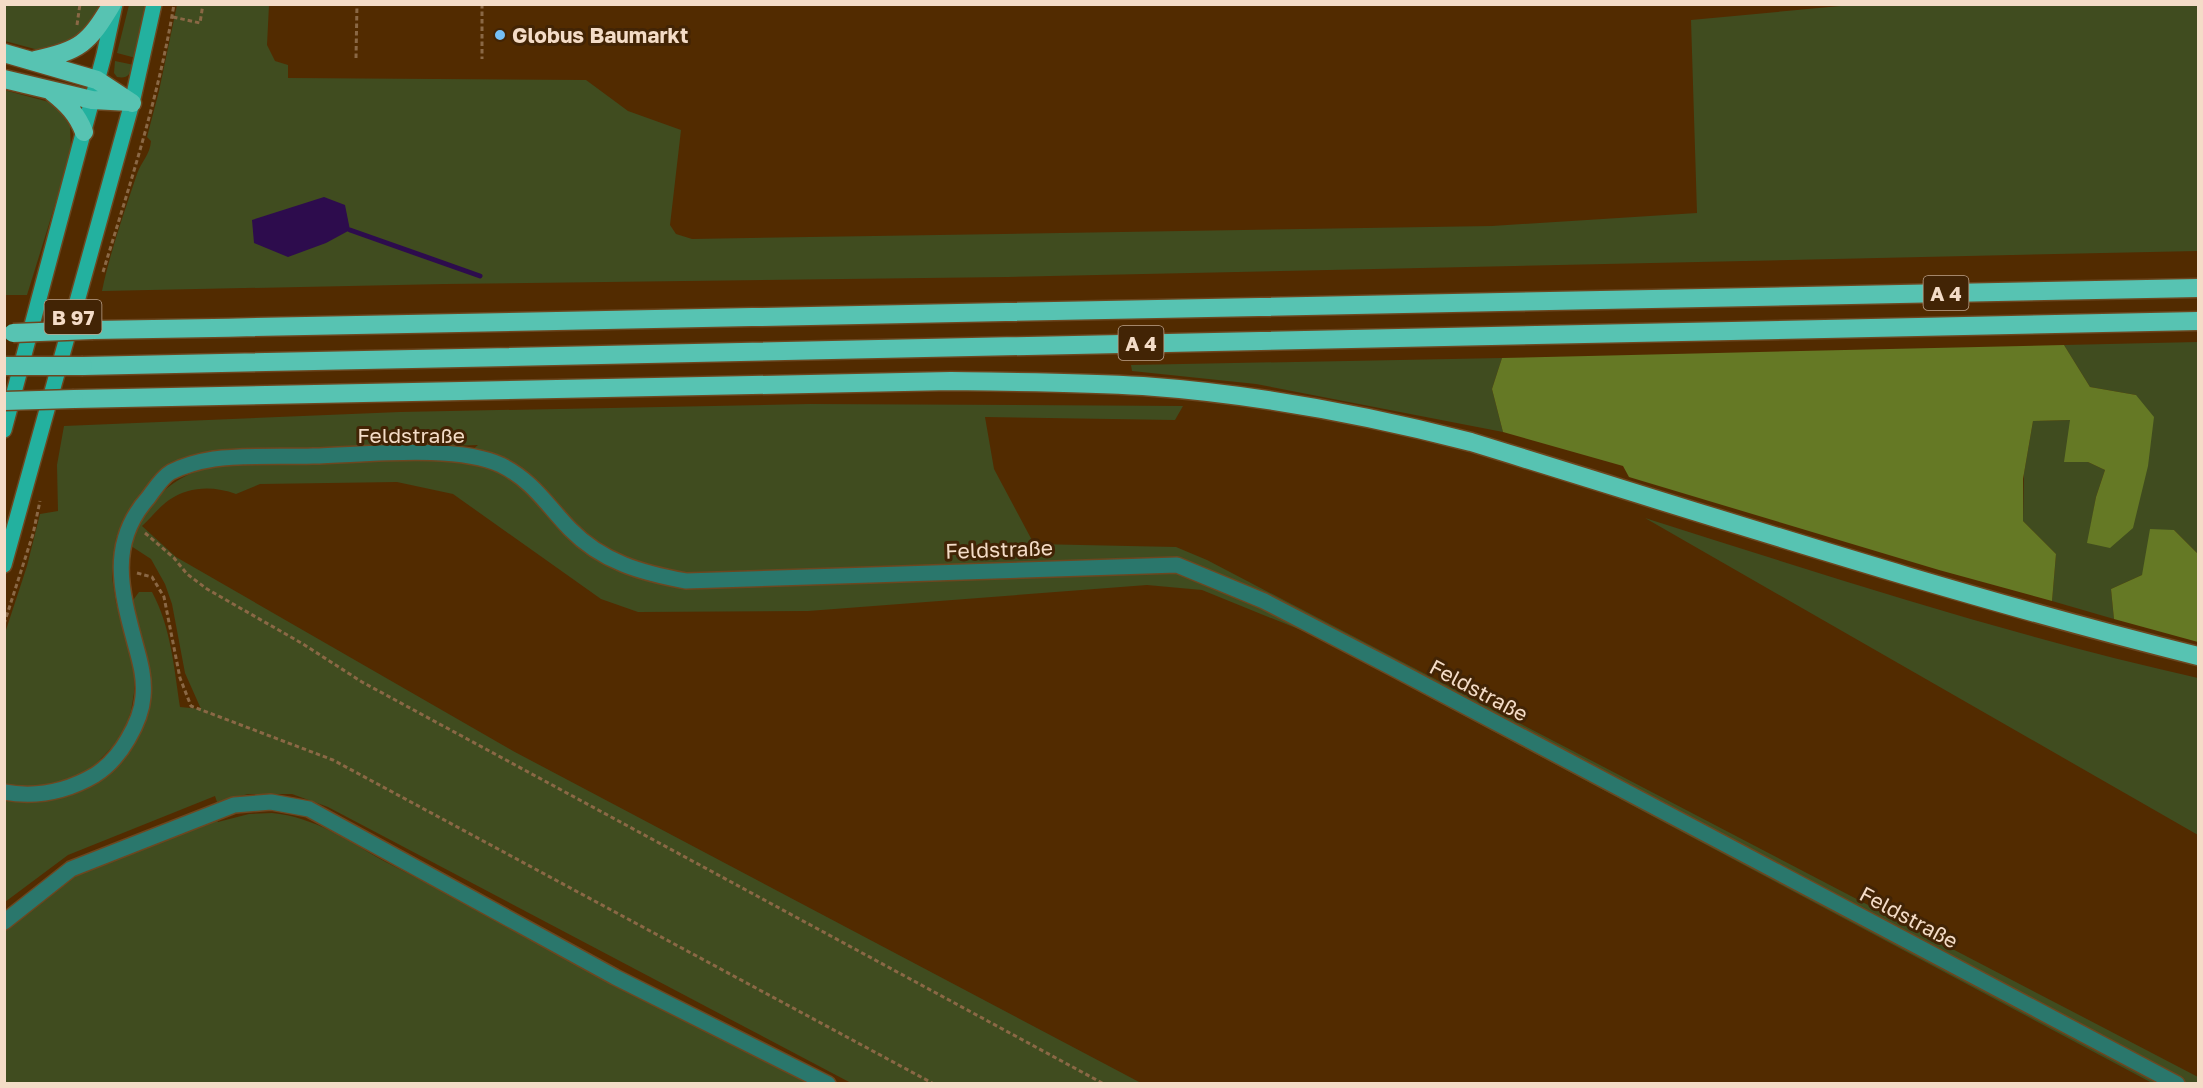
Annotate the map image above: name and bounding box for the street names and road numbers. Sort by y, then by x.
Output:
road number: A 4 [1924,276,1968,310]
road number: B 97 [44,300,101,334]
road number: A 4 [1118,326,1164,360]
street label: Feldstraße [357,422,465,448]
street label: Feldstraße [945,534,1053,564]
street label: Feldstraße [1425,653,1533,727]
street label: Feldstraße [1855,880,1963,954]

